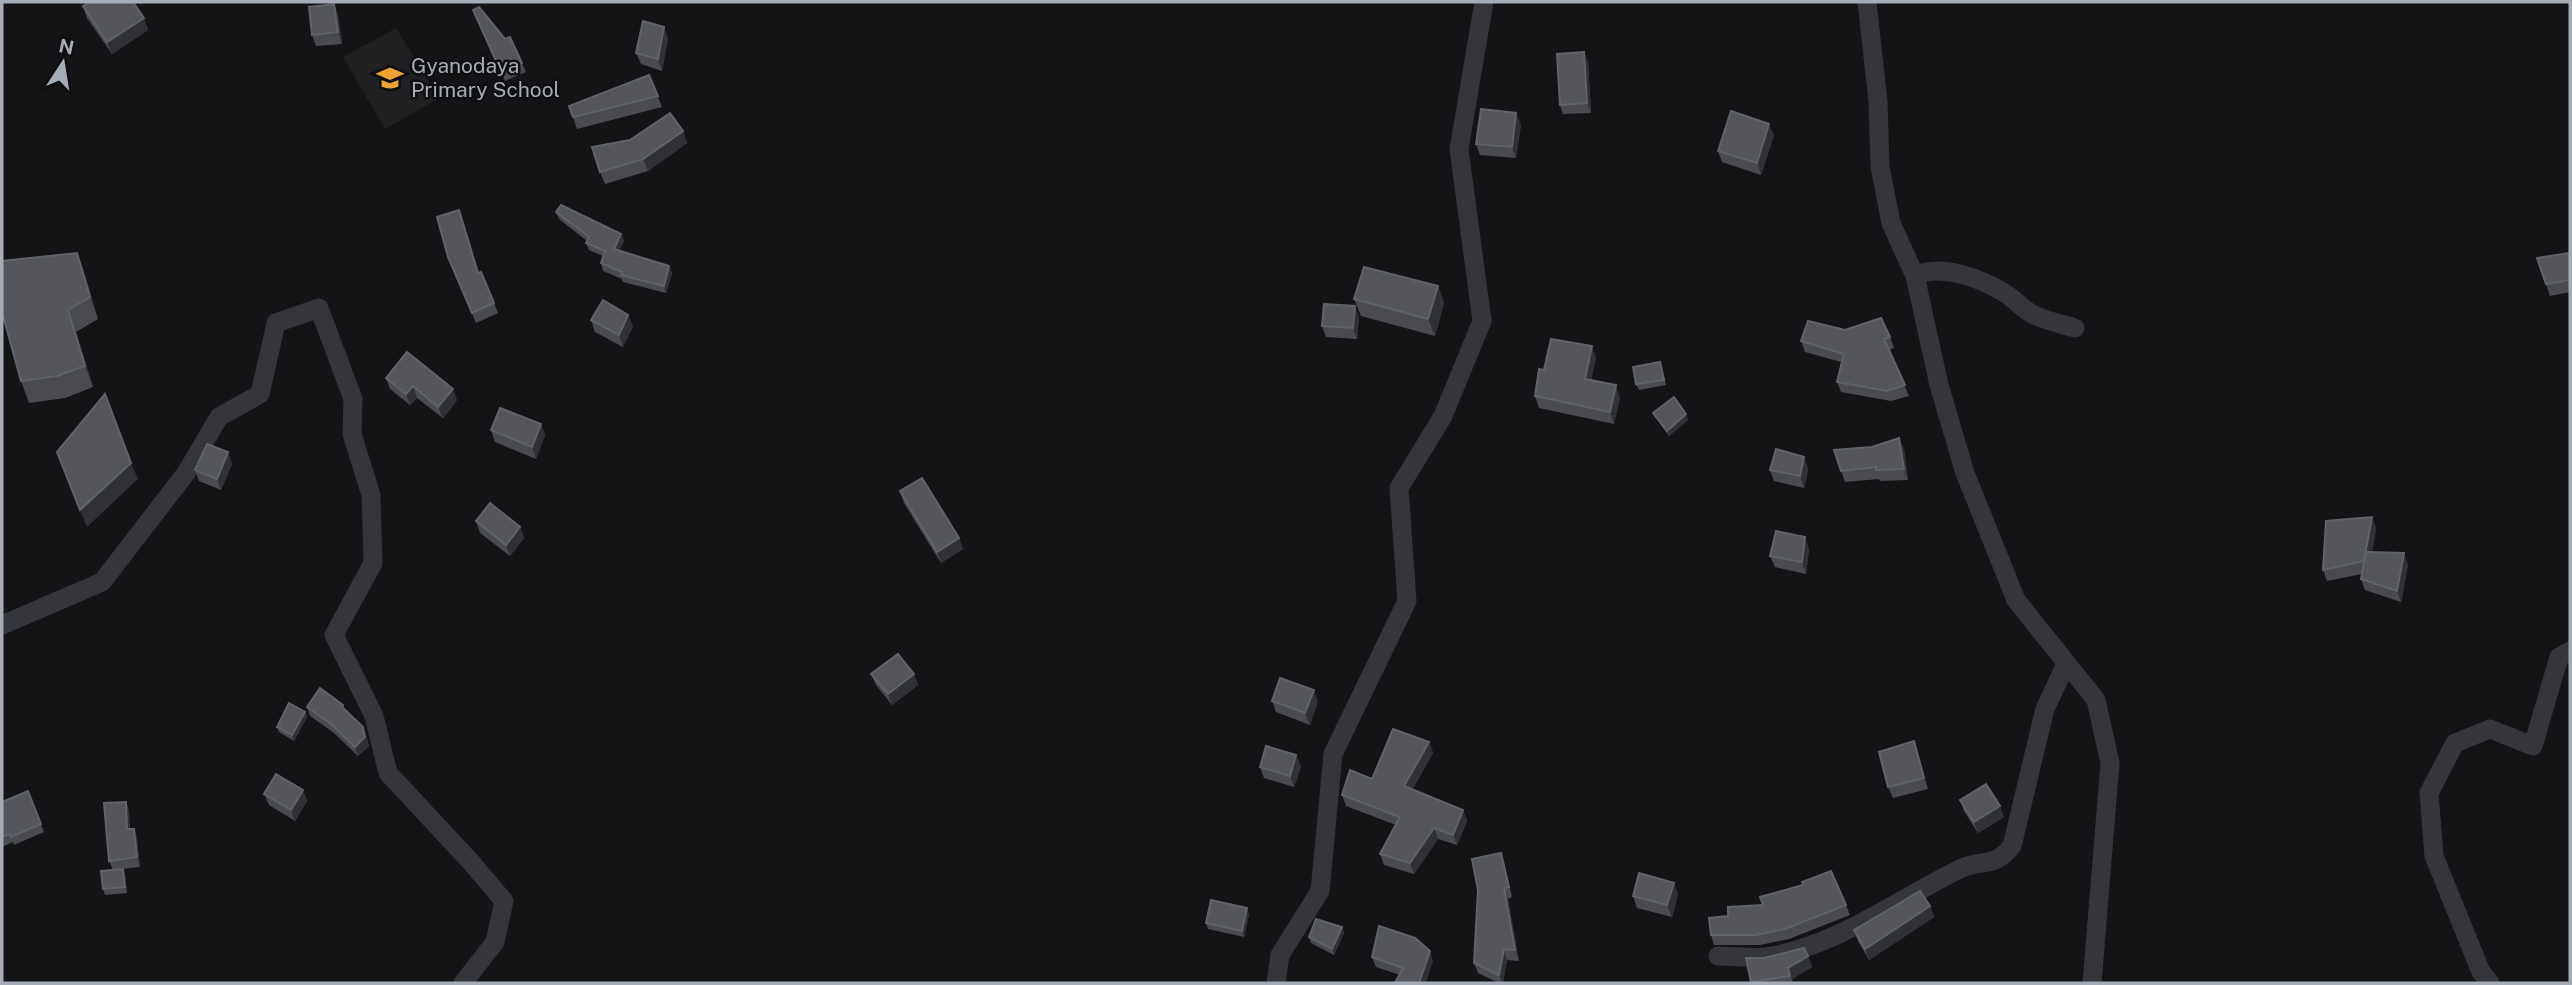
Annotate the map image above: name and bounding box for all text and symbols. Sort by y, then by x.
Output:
north arrow [28,28,98,98]
text: N [57,34,76,59]
place label: Gyanodaya Primary School [411,53,560,102]
school or university icon: Gyanodaya Primary School [375,63,405,93]

